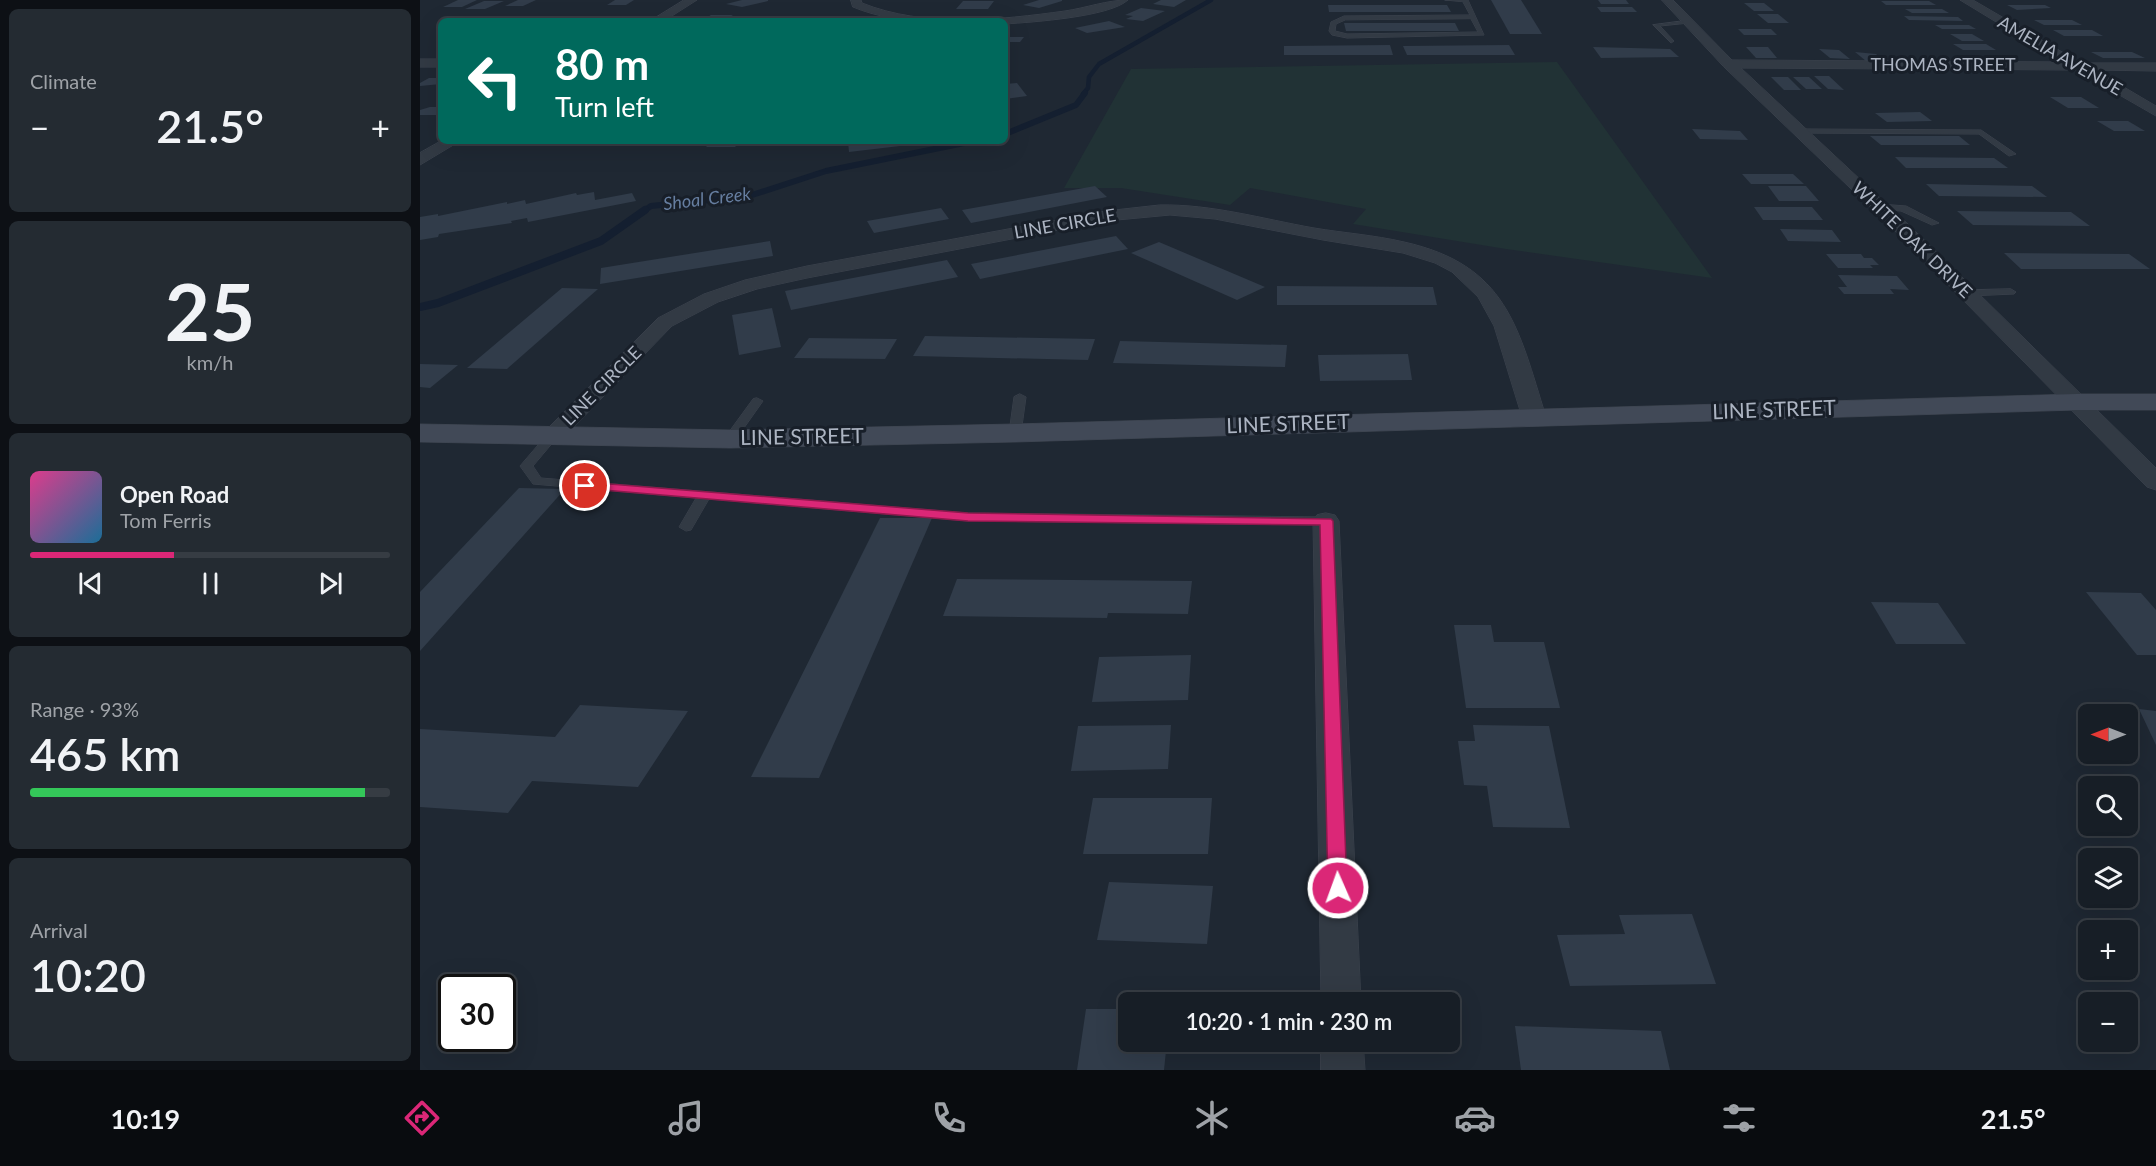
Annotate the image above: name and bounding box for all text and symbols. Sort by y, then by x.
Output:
street label: AMELIA AVENUE [1994,11,2127,100]
text: 80 m [555,39,649,89]
icon: left [456,42,534,120]
street label: THOMAS STREET [1870,53,2016,75]
text: Climate [30,69,97,93]
text: Turn left [555,90,654,123]
text: 21.5° [156,99,264,153]
text: − [30,107,49,147]
text: + [371,107,390,147]
street label: WHITE OAK DRIVE [1848,176,1977,302]
water label: Shoal Creek [662,182,752,214]
street label: LINE CIRCLE [1012,203,1117,243]
text: 25 [165,264,255,358]
street label: LINE CIRCLE [557,341,645,429]
text: km/h [187,350,233,374]
street label: LINE STREET [1712,394,1837,423]
street label: LINE STREET [1226,408,1351,437]
street label: LINE STREET [740,422,865,449]
pin [559,460,610,511]
icon: arrive [568,469,601,502]
text: Open Road [120,481,229,508]
text: Tom Ferris [120,508,211,532]
icon: previous [74,567,107,600]
icon: pause [194,567,227,600]
icon: next [314,567,347,600]
text: Range · 93% [30,697,139,721]
north arrow [2078,704,2138,764]
map controls [2078,704,2138,1052]
text: 465 km [30,727,180,781]
button: search [2078,776,2138,836]
button: layers [2078,848,2138,908]
position arrow [1306,856,1370,920]
text: Arrival [30,918,88,942]
button: + [2078,920,2138,980]
text: 10:20 [30,948,146,1002]
speed limit sign: 30 [438,974,516,1052]
button: − [2078,992,2138,1052]
text: 10:20 · 1 min · 230 m [1186,1008,1392,1035]
icon: directions [401,1097,443,1139]
icon: music [665,1097,707,1139]
icon: phone [928,1097,970,1139]
icon: climate [1191,1097,1233,1139]
icon: car [1454,1097,1496,1139]
icon: filters [1718,1097,1760,1139]
text: 10:19 [111,1102,180,1135]
text: 21.5° [1981,1102,2045,1135]

